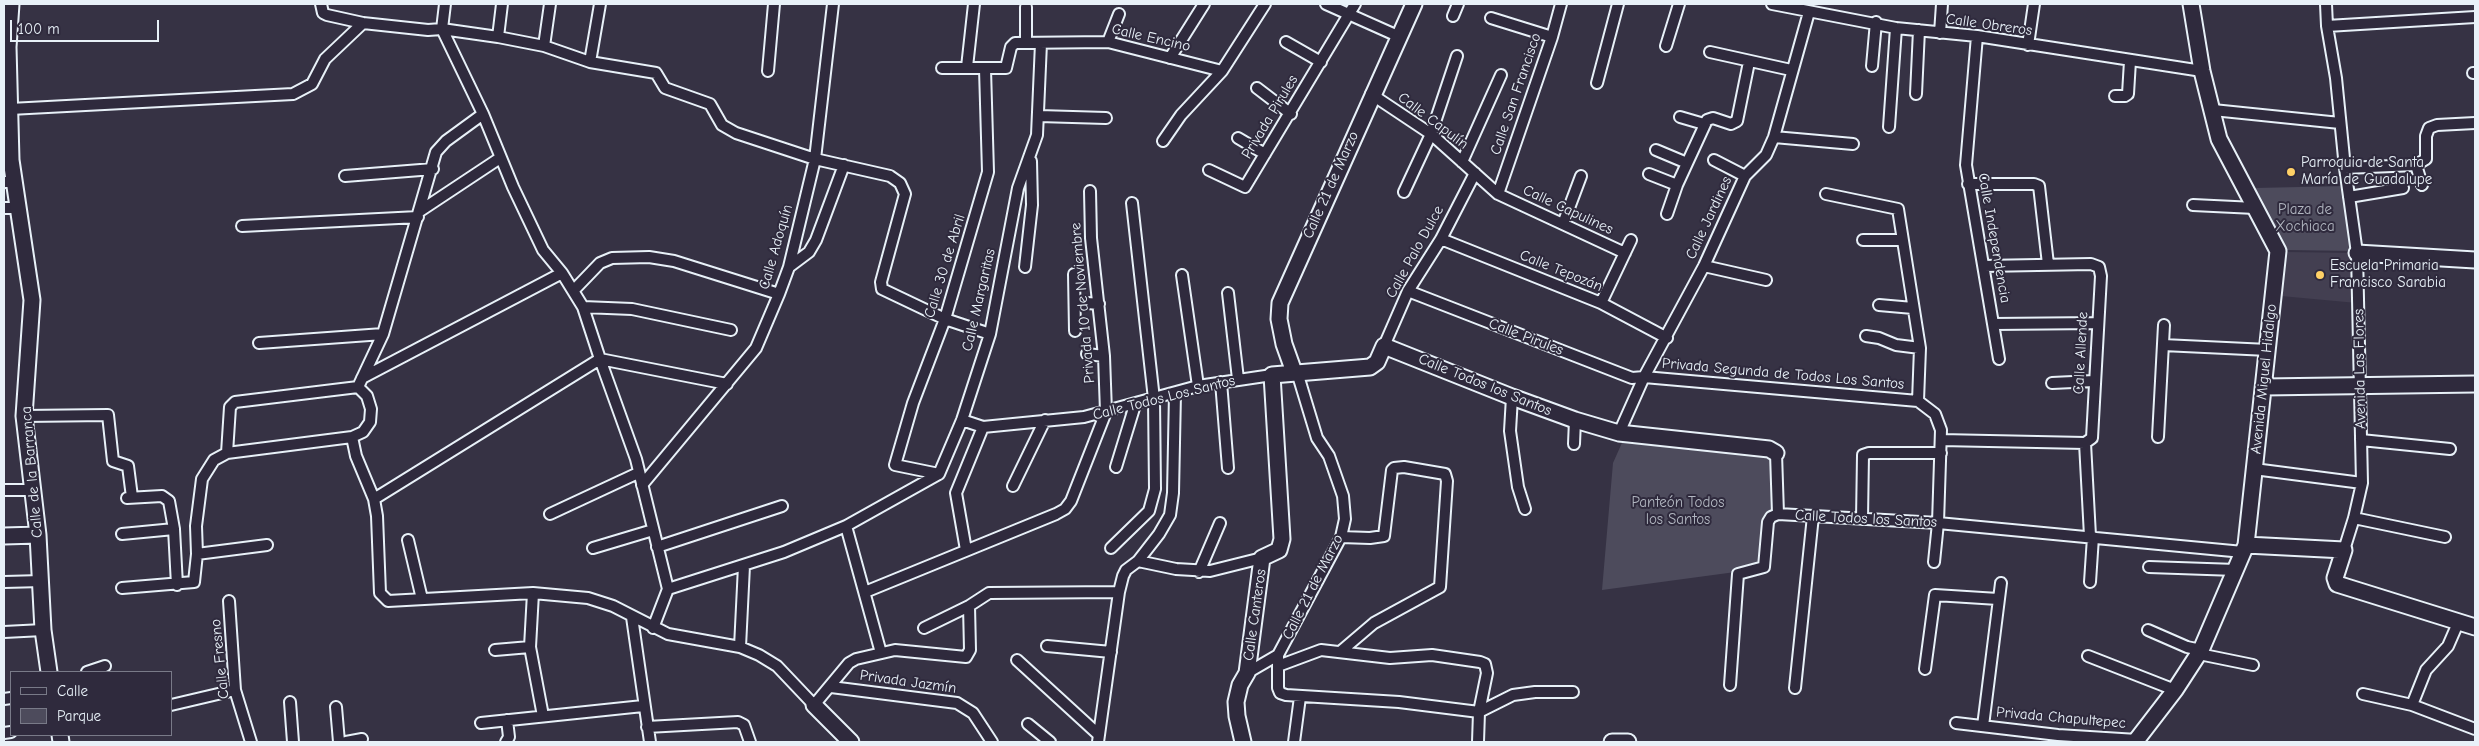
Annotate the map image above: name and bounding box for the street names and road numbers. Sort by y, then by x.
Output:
street label: Calle Obreros [1945,10,2033,40]
street label: Calle Encino [1110,20,1192,56]
street label: Calle San Francisco [1487,31,1545,157]
street label: Privada Pirules [1238,72,1302,162]
street label: Calle Capulín [1394,89,1472,153]
street label: Calle 21 de Marzo [1299,128,1363,242]
street label: Calle Independencia [1974,172,2014,304]
street label: Calle Jardines [1682,174,1736,262]
street label: Calle Capulines [1520,181,1616,239]
street label: Calle Adoquín [755,202,797,292]
street label: Calle Palo Dulce [1382,203,1448,301]
street label: Calle 30 de Abril [921,212,969,320]
street label: Privada 10 de Noviembre [1067,222,1099,384]
street label: Calle Tepozán [1517,246,1605,296]
street label: Calle Margaritas [958,247,1000,353]
street label: Avenida Miguel Hidalgo [2247,303,2281,455]
street label: Avenida Las Flores [2350,309,2370,429]
street label: Calle Allende [2070,311,2092,395]
street label: Calle Pirules [1486,315,1566,359]
street label: Calle Todos los Santos [1416,350,1554,420]
street label: Privada Segunda de Todos Los Santos [1661,354,1905,394]
street label: Calle Todos Los Santos [1091,372,1237,424]
street label: Calle de la Barranca [17,405,47,539]
street label: Calle Todos los Santos [1795,506,1937,532]
street label: Calle 21 de Marzo [1279,531,1347,643]
street label: Calle Canteros [1240,568,1270,662]
street label: Calle Fresno [207,618,233,700]
street label: Privada Jazmín [859,666,957,698]
street label: Privada Chapultepec [1995,703,2127,733]

